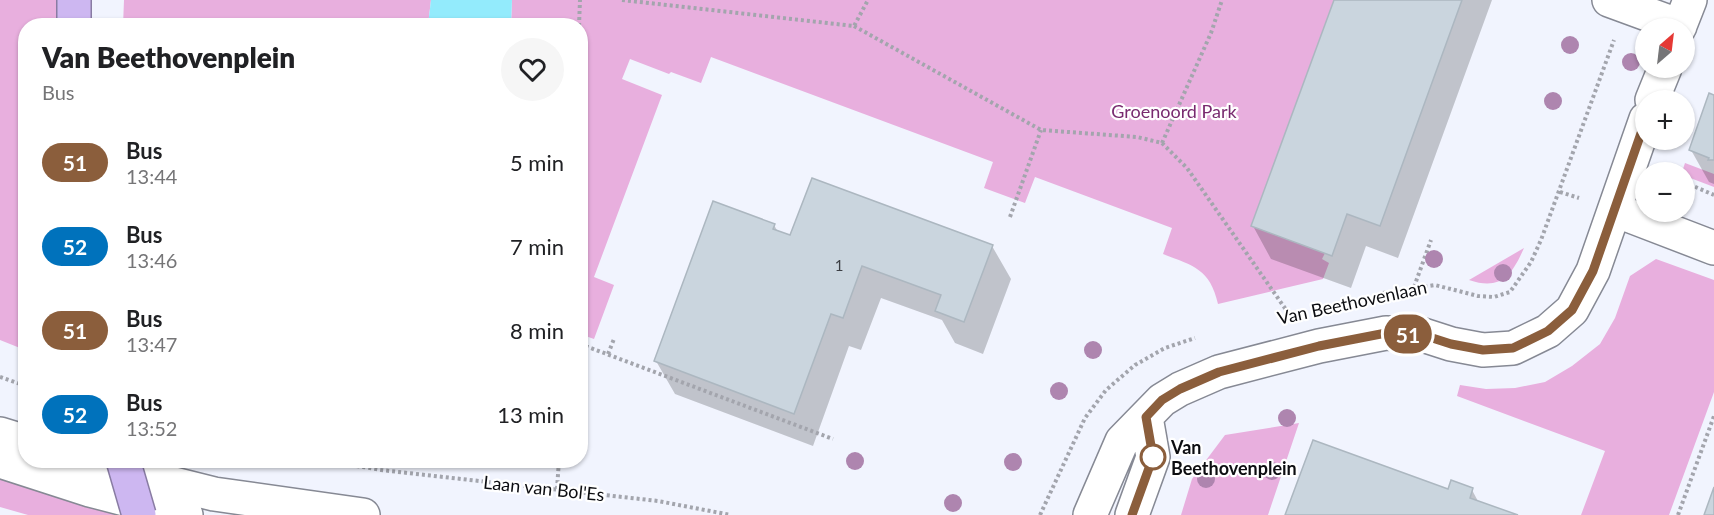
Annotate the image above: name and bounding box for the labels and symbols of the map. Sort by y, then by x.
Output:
north arrow [1635,18,1695,78]
park label: Groenoord Park [1111,100,1238,122]
house number: 1 [835,256,843,274]
street label: Van Beethovenlaan [1275,275,1429,329]
line badge: 51 [1381,314,1435,354]
place label: Van Beethovenplein [1170,436,1297,479]
marker: Van Beethovenplein [1140,444,1166,470]
street label: Laan van Bol'Es [482,471,606,505]

